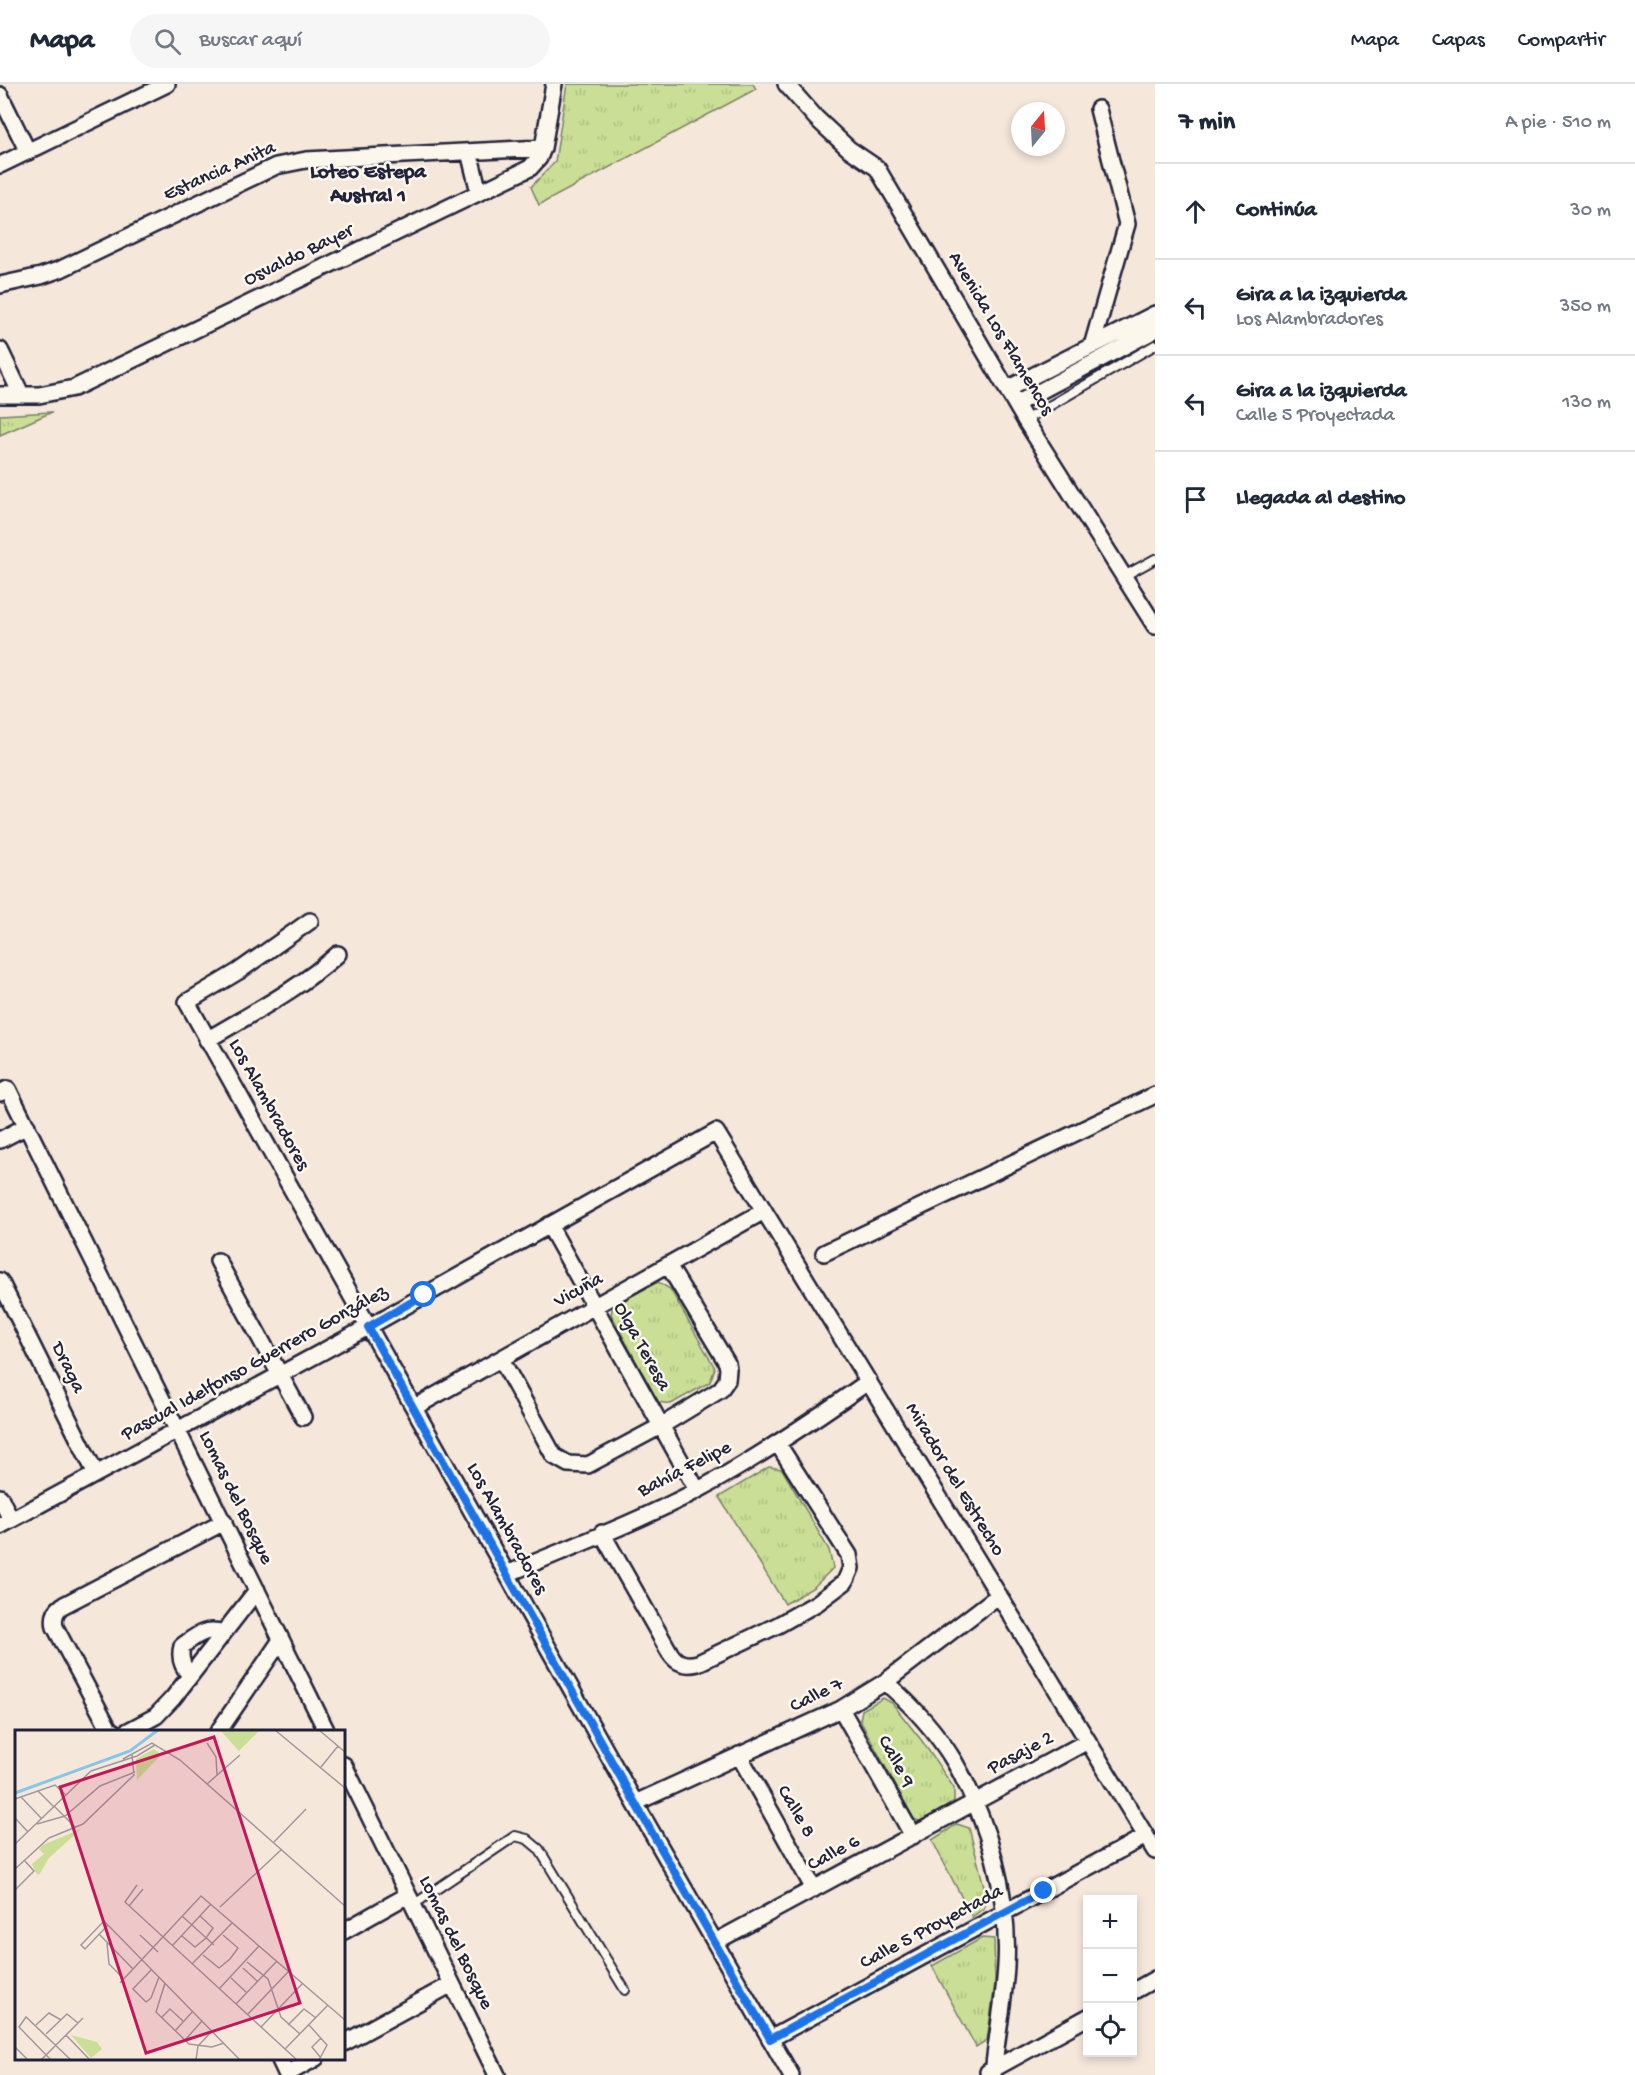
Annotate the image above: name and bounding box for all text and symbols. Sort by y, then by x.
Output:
search box [130,14,550,68]
text: Mapa [30,25,94,58]
icon: search [151,25,184,58]
text: Buscar aquí [199,28,302,54]
text: Mapa [1351,29,1399,54]
text: Capas [1432,29,1485,54]
text: Compartir [1518,29,1605,54]
north arrow [1011,102,1065,156]
text: 7 min [1179,108,1235,139]
text: A pie · 510 m [1505,112,1611,135]
street label: Estancia Anita [160,137,281,207]
district label: Loteo Estepa Austral 1 [310,161,427,210]
icon: ahead [1179,195,1212,228]
text: Continúa [1236,198,1317,224]
text: 30 m [1570,200,1611,223]
street label: Osvaldo Bayer [240,219,359,292]
street label: Avenida Los Flamencos [942,248,1058,420]
text: Gira a la izquierda [1236,283,1407,309]
icon: left [1179,291,1212,324]
text: 350 m [1560,296,1611,319]
text: Los Alambradores [1236,309,1383,332]
text: Gira a la izquierda [1236,379,1407,405]
icon: left [1179,387,1212,420]
text: 130 m [1562,392,1611,415]
text: Calle 5 Proyectada [1236,405,1395,428]
icon: arrive [1179,483,1212,516]
text: Llegada al destino [1236,486,1406,512]
street label: Los Alambradores [222,1035,314,1175]
street label: Vicuña [550,1268,608,1314]
street label: Pascual Idelfonso Guerrero González [117,1280,393,1447]
route start [410,1281,436,1307]
street label: Olga Teresa [607,1299,675,1396]
street label: Draga [44,1337,89,1398]
street label: Mirador del Estrecho [899,1399,1009,1561]
street label: Lomas del Bosque [193,1427,278,1569]
street label: Bahía Felipe [634,1436,736,1504]
street label: Los Alambradores [460,1459,552,1599]
street label: Calle 7 [787,1673,848,1719]
street label: Pasaje 2 [983,1727,1058,1781]
inset map [15,1730,345,2060]
street label: Calle 9 [871,1732,919,1792]
street label: Calle 8 [771,1782,819,1842]
street label: Calle 6 [804,1830,865,1877]
street label: Lomas del Bosque [413,1872,498,2014]
route end [1030,1877,1056,1903]
street label: Calle 5 Proyectada [857,1880,1008,1975]
map controls [1083,1895,1137,2057]
button: + [1083,1895,1137,1949]
button: − [1083,1949,1137,2003]
button: locate [1083,2003,1137,2057]

